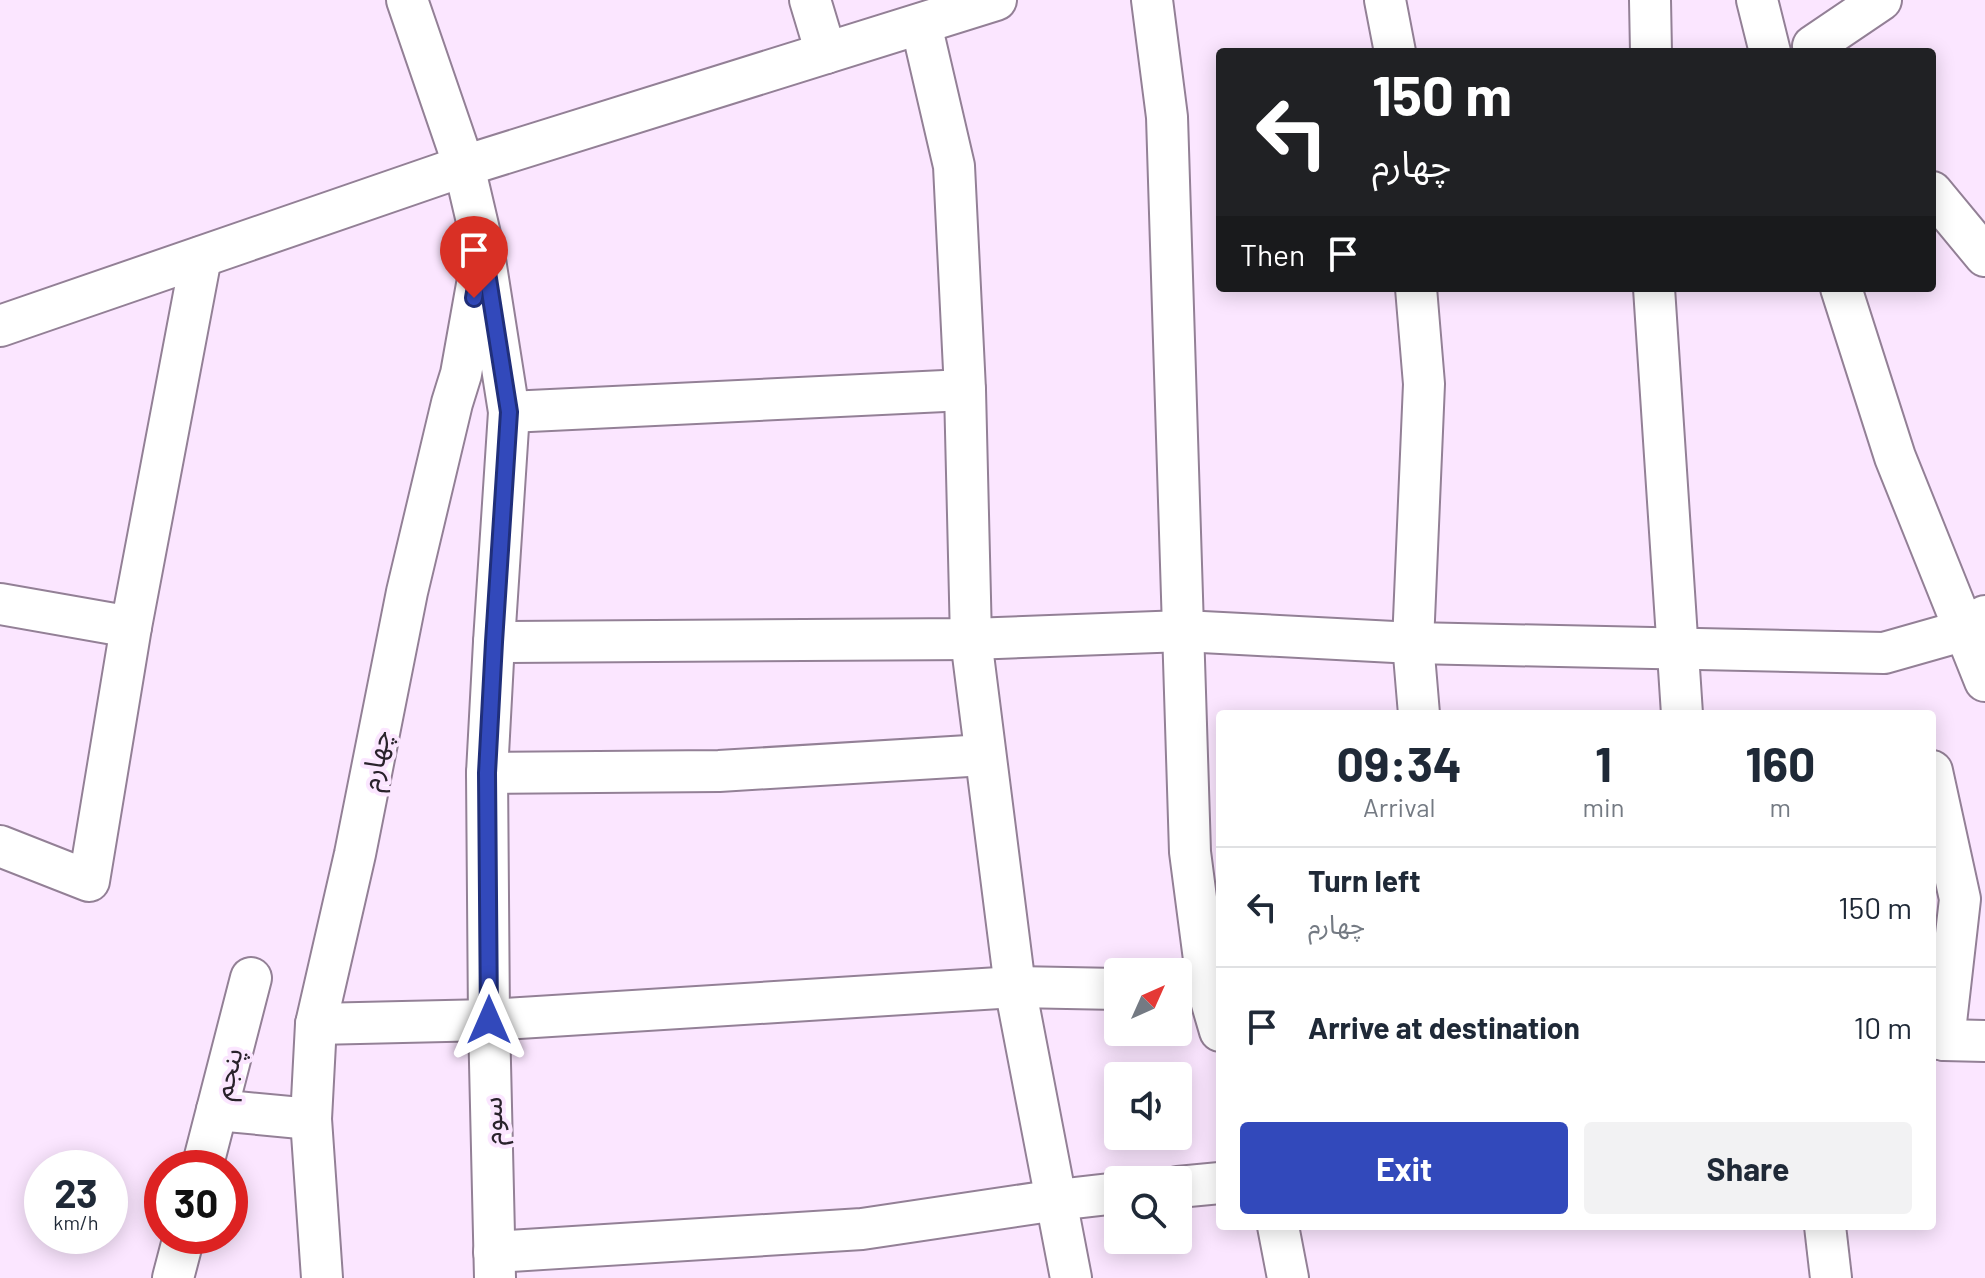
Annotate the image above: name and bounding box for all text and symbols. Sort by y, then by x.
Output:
text: 150 m [1372,60,1512,127]
icon: left [1240,80,1344,184]
text: چهارم [1372,141,1451,184]
pin [440,216,508,298]
icon: arrive [452,228,496,272]
icon: arrive [1321,232,1365,276]
text: Then [1240,236,1305,272]
street label: چهارم [351,727,401,794]
text: 09:34 [1337,734,1462,792]
text: 1 [1595,734,1612,792]
text: 160 [1745,734,1815,792]
text: Arrival [1363,791,1436,822]
text: min [1582,791,1625,822]
text: m [1770,791,1791,822]
text: Turn left [1308,862,1421,898]
icon: left [1240,885,1284,929]
text: 150 m [1838,889,1912,925]
text: چهارم [1308,908,1365,939]
north arrow [1104,958,1192,1046]
map controls [1104,958,1192,1254]
position arrow [447,978,531,1062]
icon: arrive [1240,1005,1284,1049]
text: Arrive at destination [1308,1009,1580,1045]
text: 10 m [1854,1009,1912,1045]
street label: پنجم [203,1044,255,1104]
button: sound [1104,1062,1192,1150]
street label: سوم [474,1096,513,1146]
button: Exit [1240,1122,1568,1214]
button: Share [1584,1122,1912,1214]
speed limit sign: 30 [144,1150,248,1254]
button: search [1104,1166,1192,1254]
text: 23 [54,1168,98,1216]
text: km/h [53,1210,99,1234]

